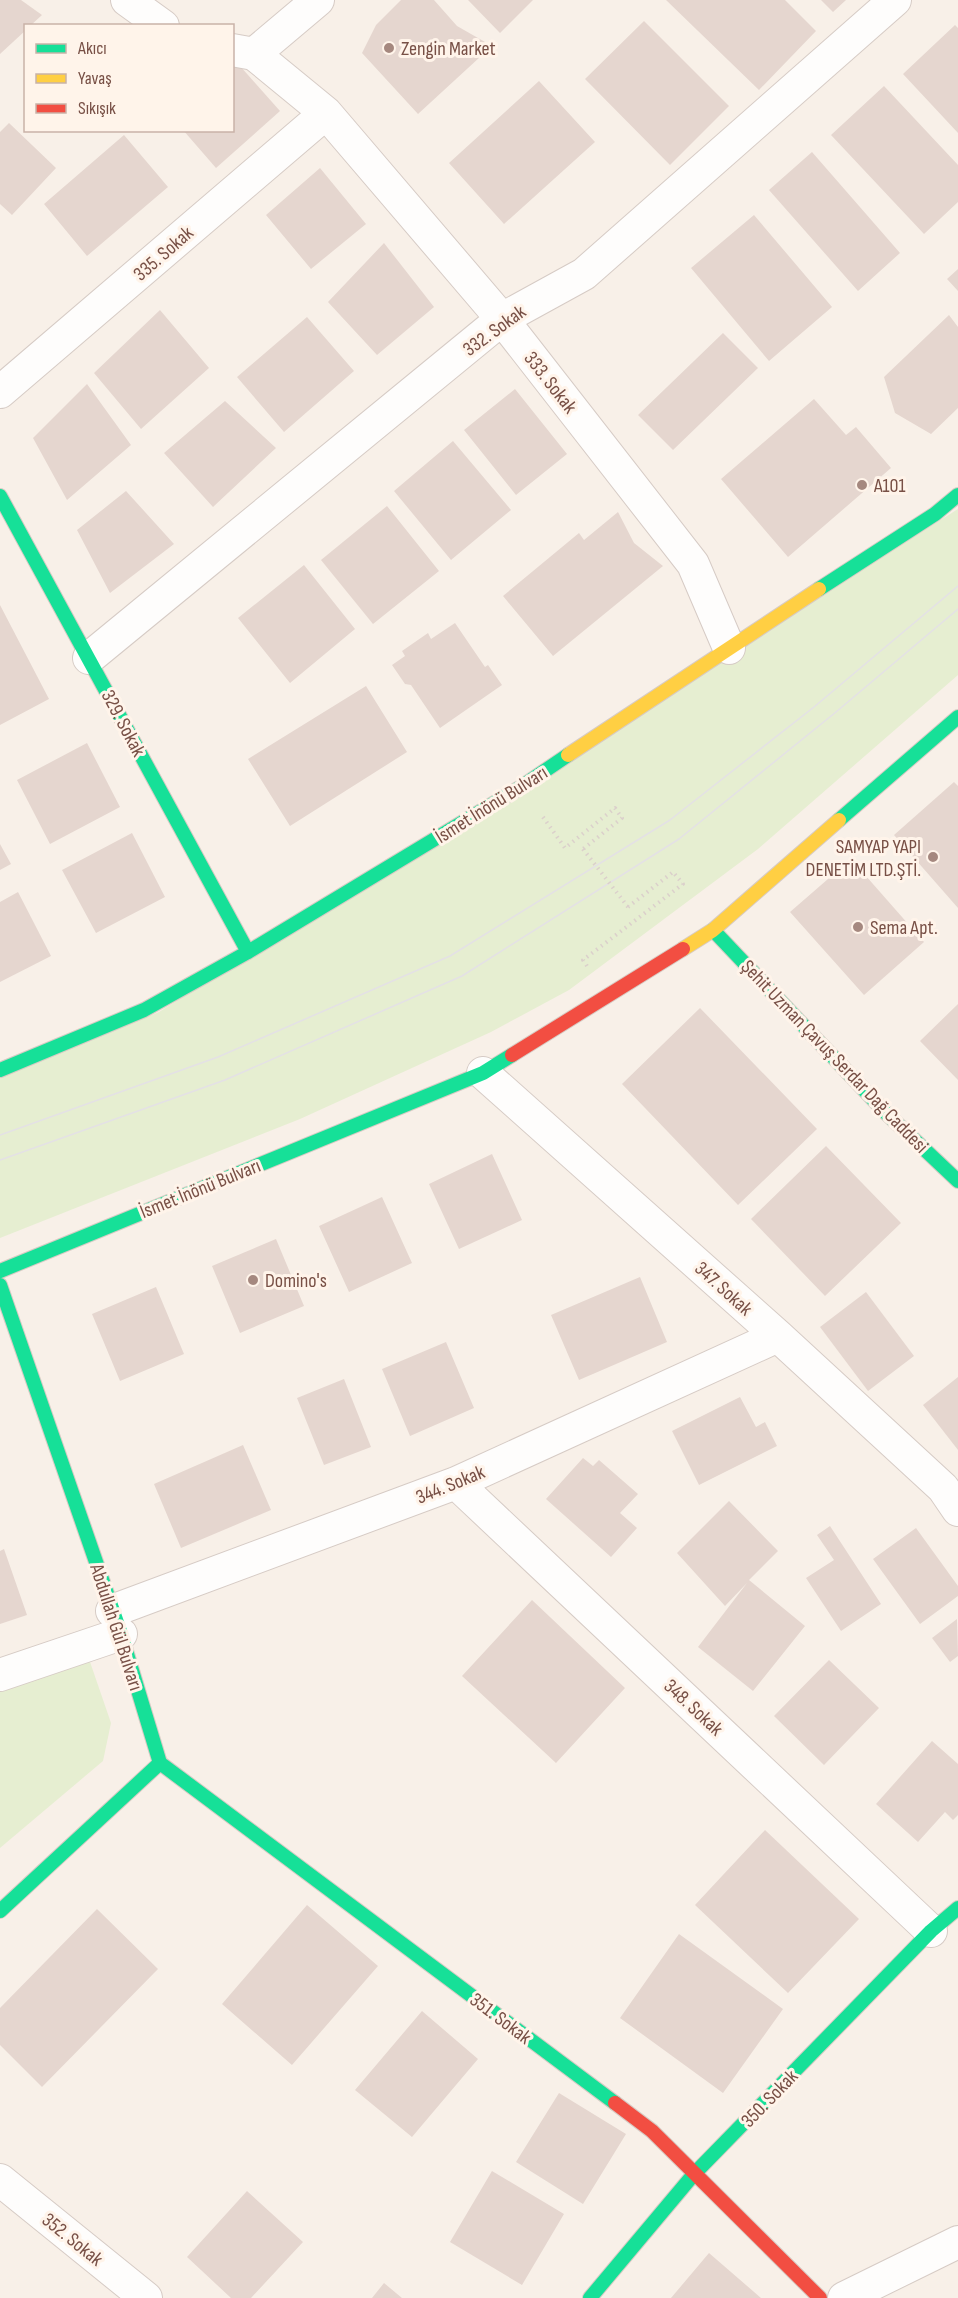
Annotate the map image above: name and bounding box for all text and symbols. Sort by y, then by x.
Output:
legend [24,24,234,132]
place label: Zengin Market [401,37,496,61]
text: Akıcı [77,38,107,59]
marker: Zengin Market [382,41,396,55]
text: Yavaş [78,68,112,89]
text: Sıkışık [78,98,116,119]
street label: 335. Sokak [129,221,199,286]
street label: 332. Sokak [458,300,531,362]
street label: 333. Sokak [519,347,582,419]
place label: A101 [873,474,905,498]
marker: A101 [855,478,869,492]
street label: 329. Sokak [96,686,151,761]
street label: İsmet İnönü Bulvarı [431,761,552,849]
place label: SAMYAP YAPI DENETİM LTD.ŞTİ. [806,835,921,882]
marker: SAMYAP YAPI DENETİM LTD.ŞTİ. [926,850,940,864]
place label: Sema Apt. [870,916,938,940]
marker: Sema Apt. [851,920,865,934]
street label: Şehit Uzman Çavuş Serdar Dağ Caddesi [736,955,933,1158]
street label: İsmet İnönü Bulvarı [137,1154,264,1224]
street label: 347. Sokak [689,1257,758,1321]
place label: Domino's [265,1269,327,1293]
marker: Domino's [246,1273,260,1287]
street label: 344. Sokak [412,1460,489,1510]
street label: Abdullah Gül Bulvarı [84,1560,148,1694]
street label: 348. Sokak [659,1674,728,1741]
street label: 351. Sokak [465,1988,536,2050]
street label: 350. Sokak [736,2064,803,2133]
street label: 352. Sokak [37,2208,108,2272]

